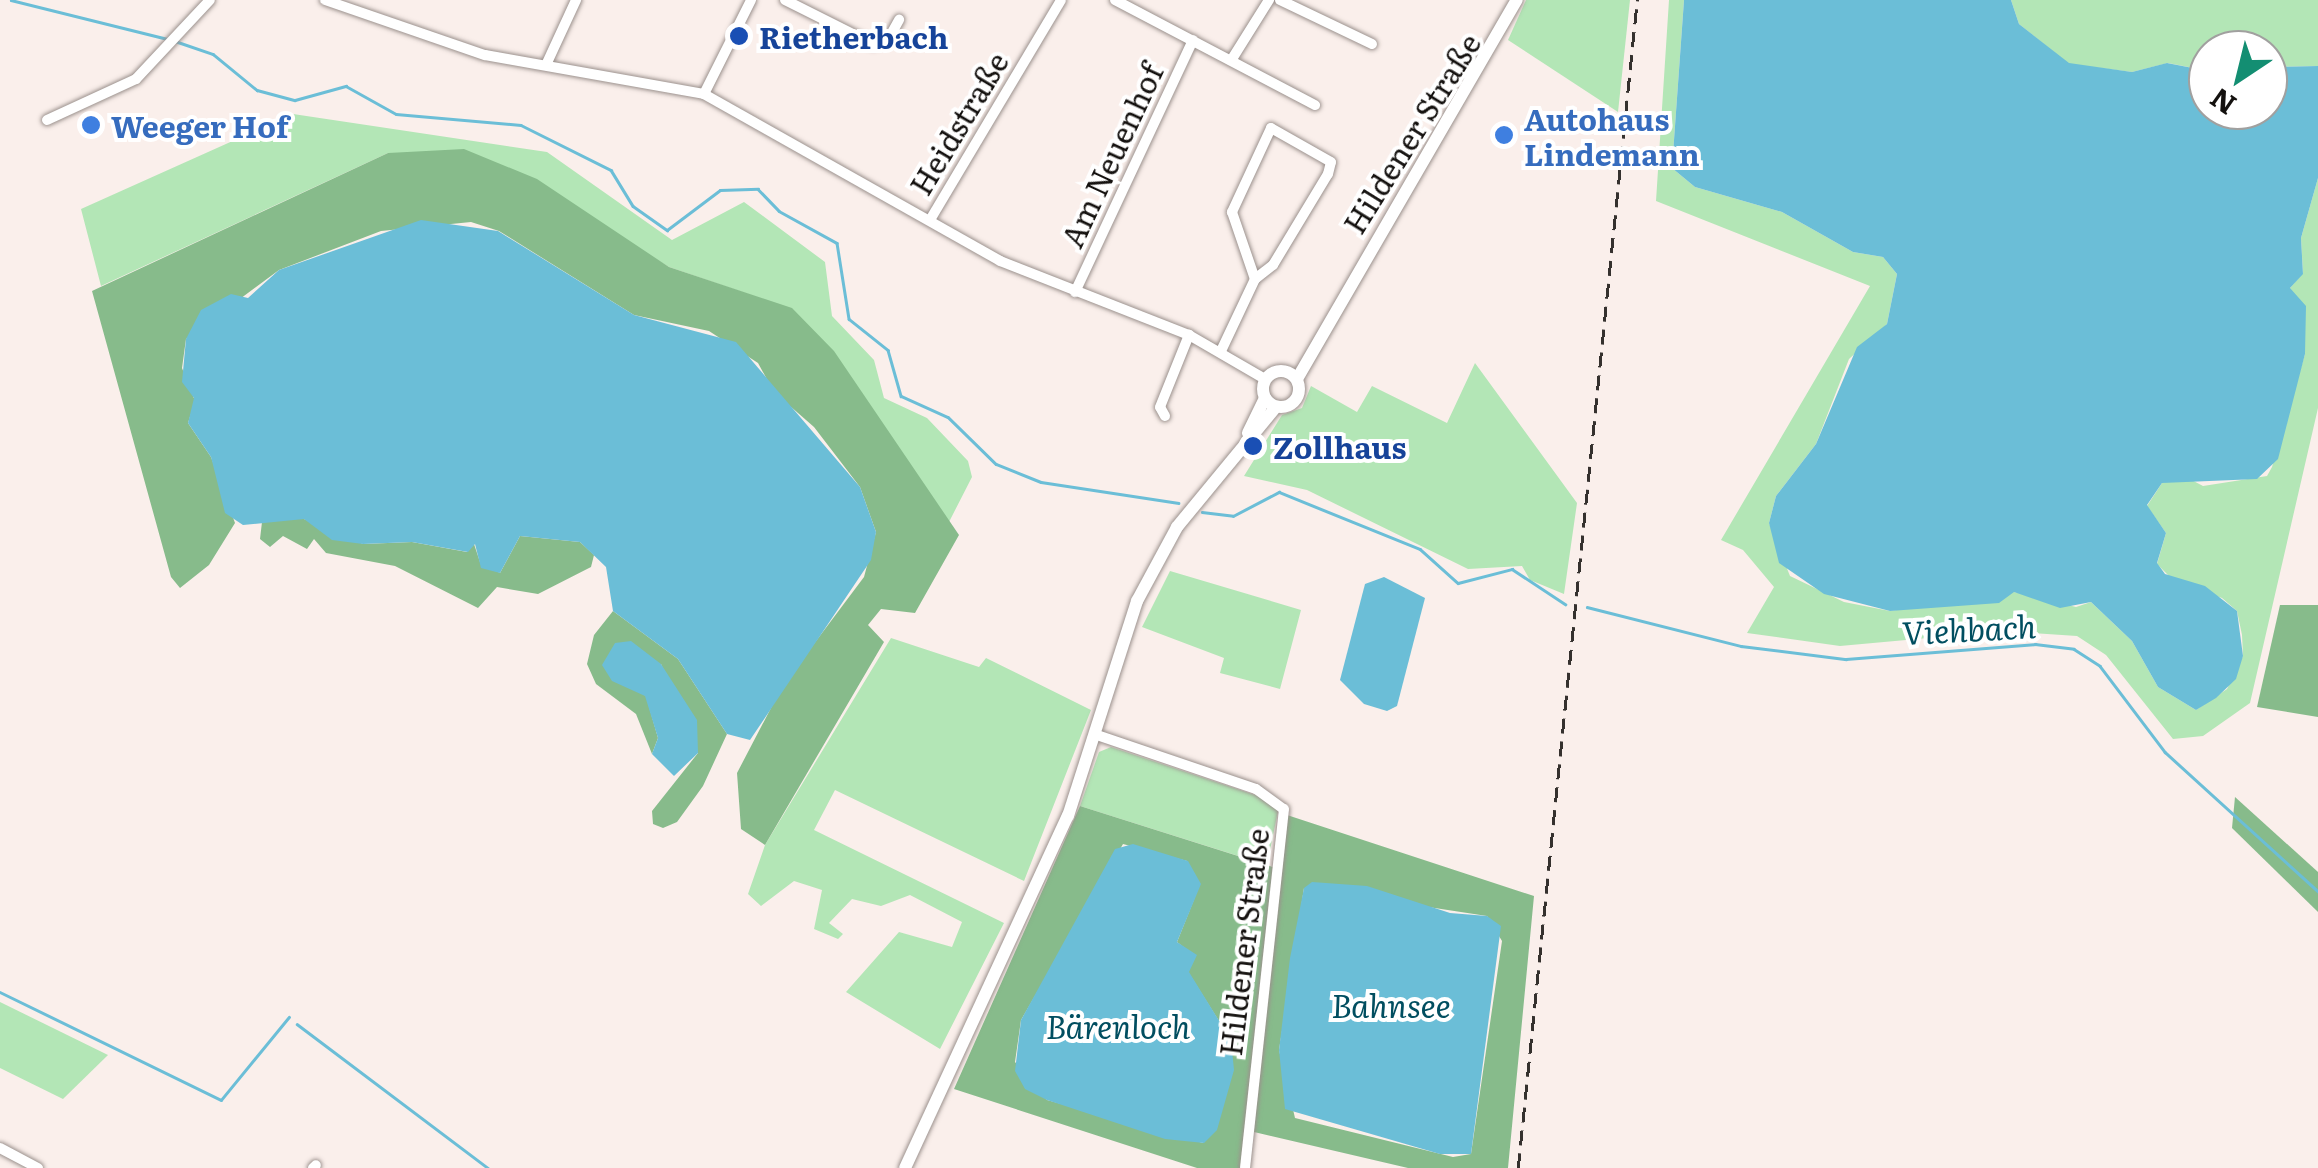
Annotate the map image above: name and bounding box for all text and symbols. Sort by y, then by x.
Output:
place label: Rietherbach [759,18,948,54]
marker: Rietherbach [728,25,750,47]
street label: Hildener Straße [1335,26,1487,240]
north arrow [2188,30,2288,130]
street label: Heidstraße [901,45,1015,201]
street label: Am Neuenhof [1053,57,1169,253]
text: N [2200,79,2244,127]
place label: Autohaus Lindemann [1524,100,1700,170]
place label: Weeger Hof [111,107,289,143]
marker: Weeger Hof [80,114,102,136]
marker: Autohaus Lindemann [1493,124,1515,146]
place label: Zollhaus [1273,428,1406,464]
marker: Zollhaus [1242,435,1264,457]
water label: Viehbach [1901,605,2037,651]
street label: Hildener Straße [1211,826,1275,1058]
water label: Bahnsee [1331,985,1451,1023]
water label: Bärenloch [1046,1006,1190,1044]

